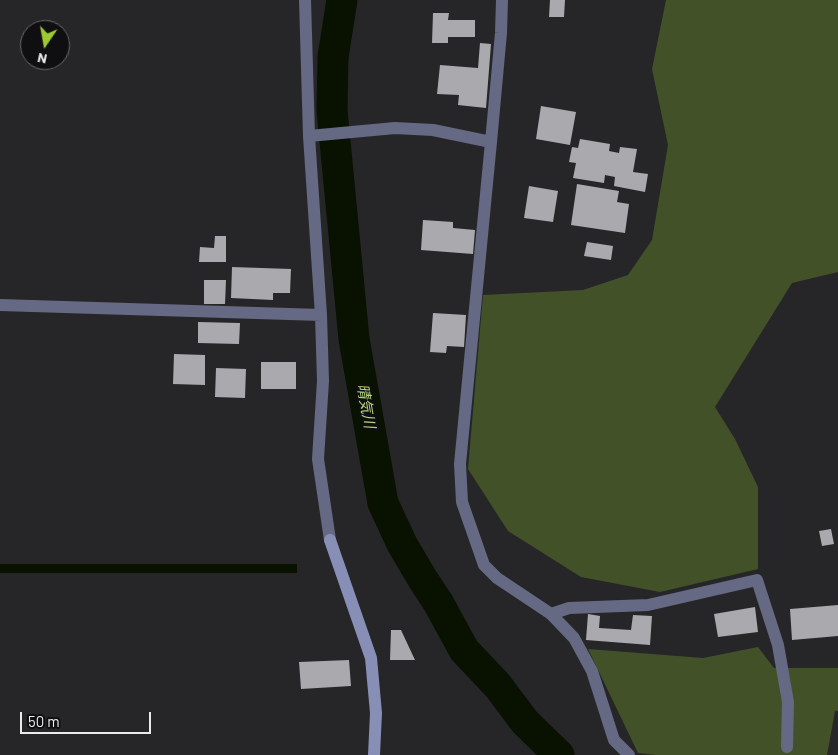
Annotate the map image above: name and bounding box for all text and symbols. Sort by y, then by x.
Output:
north arrow [20,20,70,70]
text: N [36,50,48,68]
water label: 晴気川 [353,382,379,430]
scale bar [22,702,154,734]
text: 50 m [28,712,60,730]

